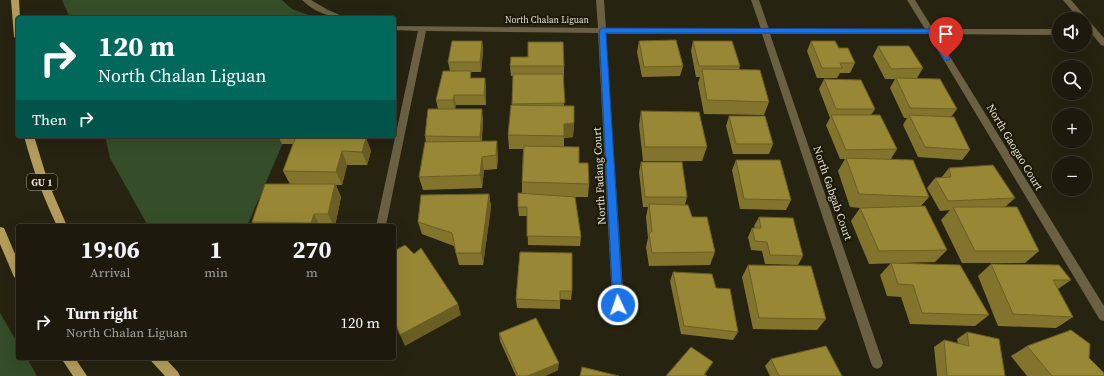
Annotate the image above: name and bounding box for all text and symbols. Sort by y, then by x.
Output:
map controls [1052,12,1092,196]
button: sound [1052,12,1092,52]
street label: North Chalan Liguan [505,14,590,26]
pin [929,17,963,58]
icon: arrive [935,23,957,45]
text: 120 m [98,27,175,65]
icon: right [32,32,84,84]
button: search [1052,60,1092,100]
text: North Chalan Liguan [98,63,266,88]
street label: North Gaogao Court [983,101,1046,194]
icon: right [75,108,97,130]
button: + [1052,108,1092,148]
text: Then [32,109,67,130]
street label: North Fadang Court [589,127,610,225]
street label: North Gabgab Court [809,144,856,243]
button: − [1052,156,1092,196]
road number: GU 1 [27,174,57,190]
text: 19:06 [81,233,140,266]
text: 1 [210,233,223,266]
text: 270 [292,233,331,266]
text: Arrival [90,264,130,281]
text: min [204,264,228,281]
text: m [306,264,318,281]
position arrow [597,284,639,326]
text: Turn right [66,303,138,324]
icon: right [32,311,54,333]
text: 120 m [340,312,380,333]
text: North Chalan Liguan [66,324,188,341]

